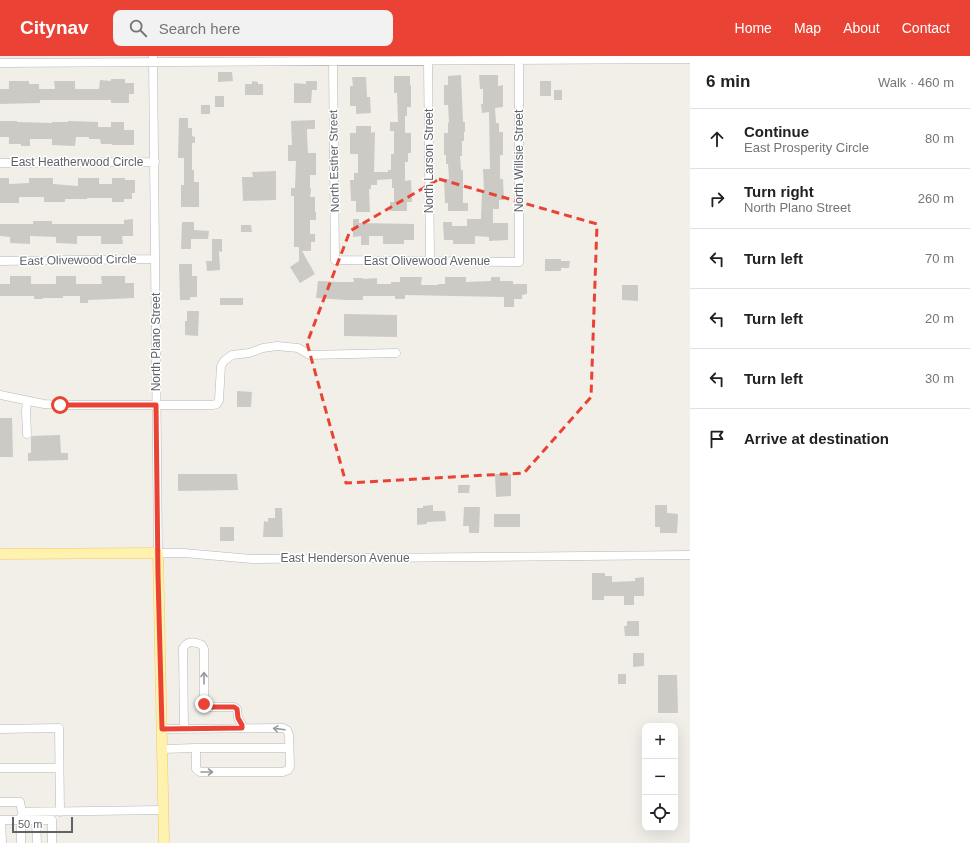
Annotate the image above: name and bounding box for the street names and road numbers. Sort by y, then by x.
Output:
street label: North Larson Street [422,108,436,213]
street label: North Esther Street [326,109,342,212]
street label: North Willsie Street [512,109,526,212]
street label: East Heatherwood Circle [11,155,144,169]
street label: East Olivewood Circle [19,252,137,268]
street label: East Olivewood Avenue [364,254,491,268]
street label: North Plano Street [149,292,163,391]
street label: East Henderson Avenue [280,551,410,565]

